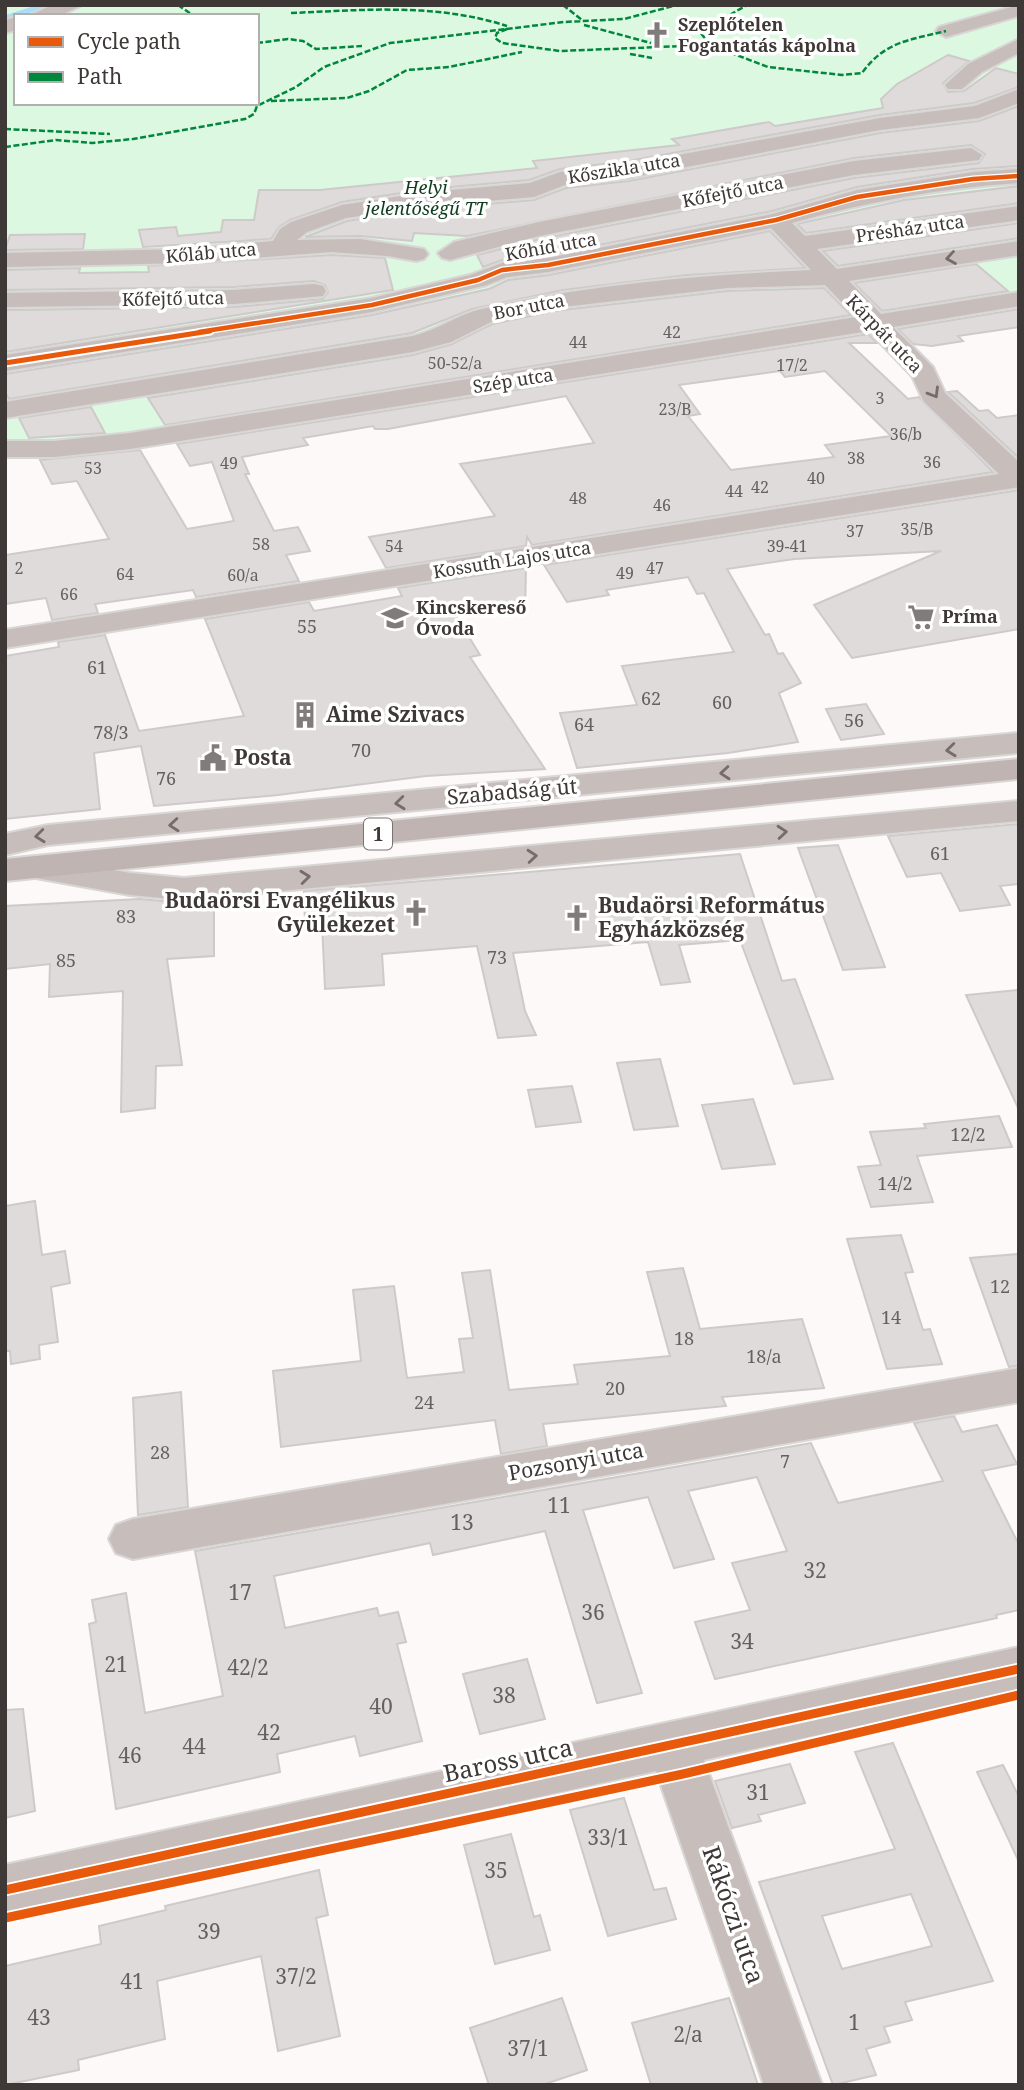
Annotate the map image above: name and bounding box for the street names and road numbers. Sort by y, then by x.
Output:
street label: Kőszikla utca [566,147,682,189]
street label: Kőfejtő utca [680,169,785,213]
street label: Présház utca [854,209,966,247]
street label: Kőhíd utca [503,226,598,266]
street label: Kőláb utca [165,236,257,268]
street label: Kőfejtő utca [122,285,224,311]
street label: Bor utca [491,287,566,325]
street label: Kárpát utca [841,289,928,378]
street label: Szép utca [471,362,555,398]
street label: Kossuth Lajos utca [431,535,592,583]
street label: Szabadság út [446,771,578,811]
road number: 1 [364,818,392,849]
street label: Pozsonyi utca [506,1435,646,1487]
street label: Baross utca [440,1730,575,1789]
street label: Rákóczi utca [695,1841,773,1988]

